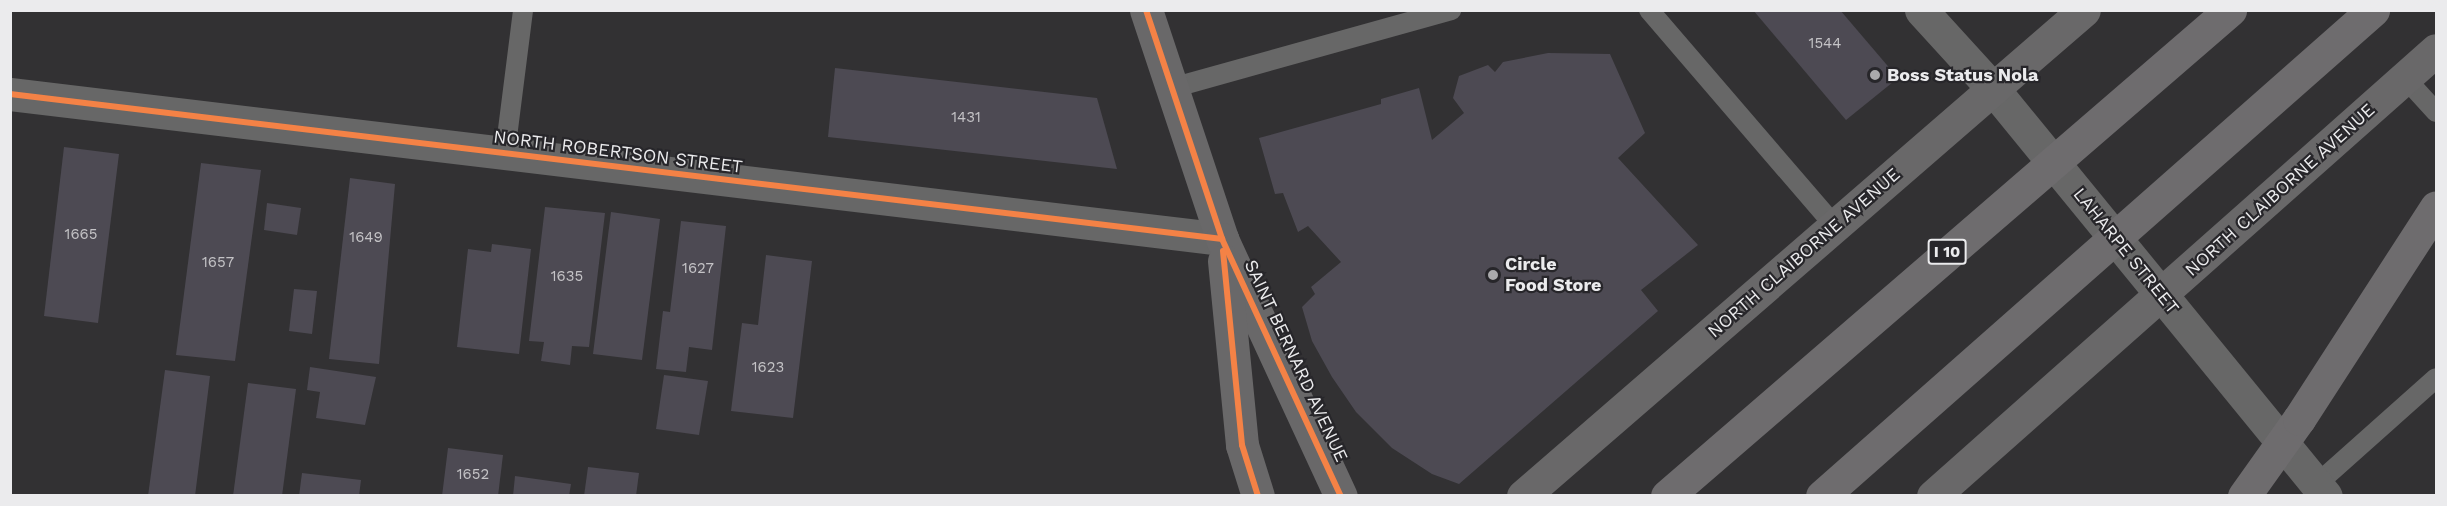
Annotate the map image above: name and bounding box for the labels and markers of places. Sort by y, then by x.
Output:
place label: Boss Status Nola [1887,64,2038,86]
marker: Boss Status Nola [1868,68,1882,82]
place label: Circle Food Store [1505,254,1601,296]
marker: Circle Food Store [1486,268,1500,282]

